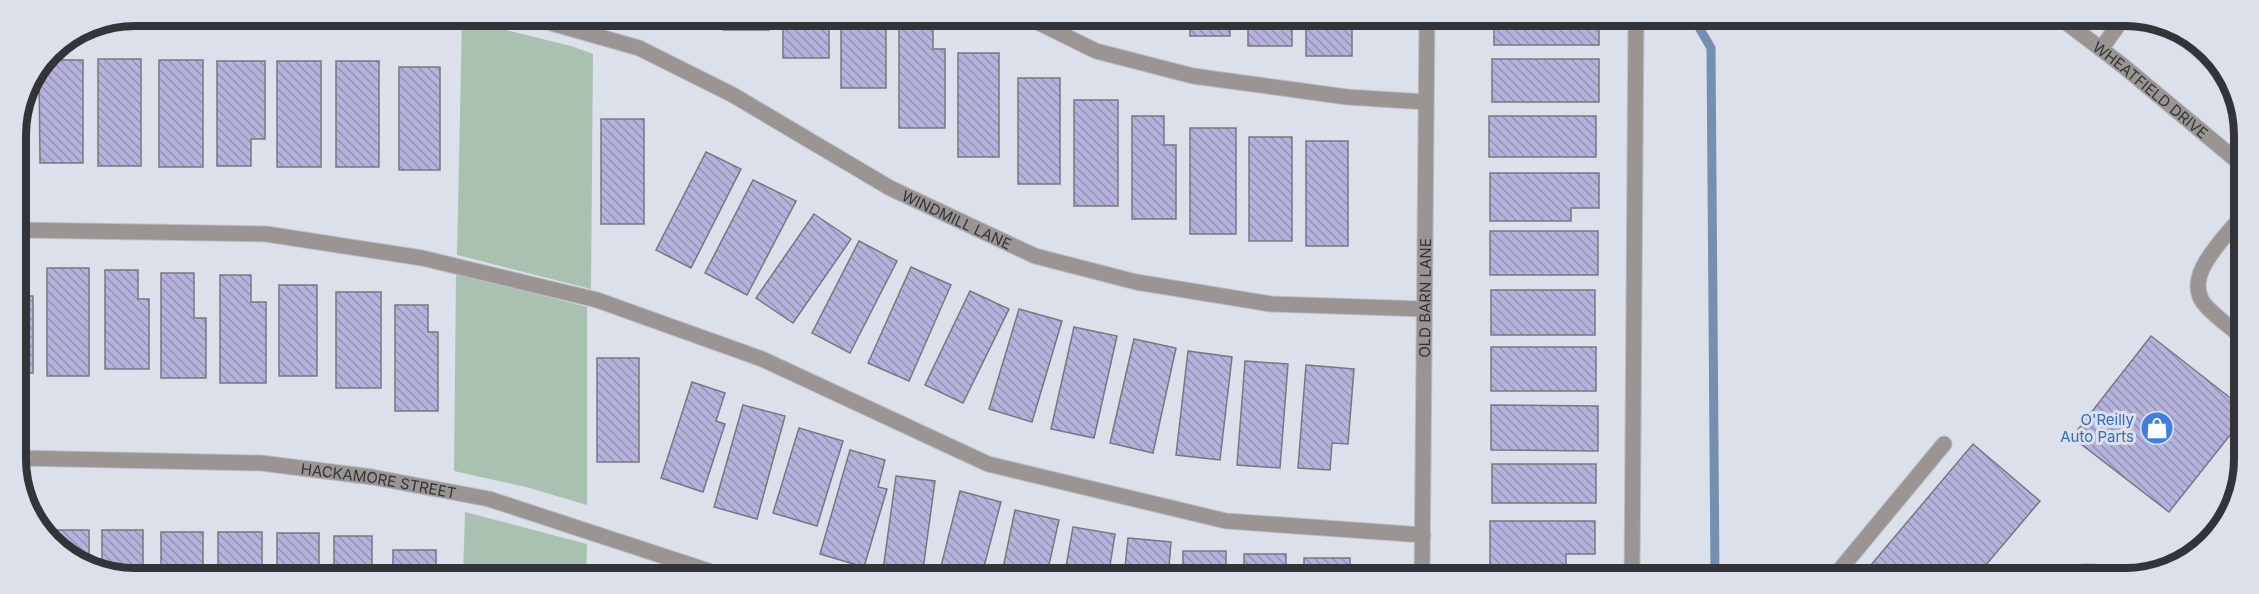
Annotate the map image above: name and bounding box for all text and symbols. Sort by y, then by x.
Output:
street label: WHEATFIELD DRIVE [2089,37,2212,142]
street label: WINDMILL LANE [899,185,1015,253]
street label: OLD BARN LANE [1414,238,1435,358]
place label: O'Reilly Auto Parts [2060,410,2135,446]
shop icon: O'Reilly Auto Parts [2139,410,2175,446]
street label: HACKAMORE STREET [300,459,458,502]

